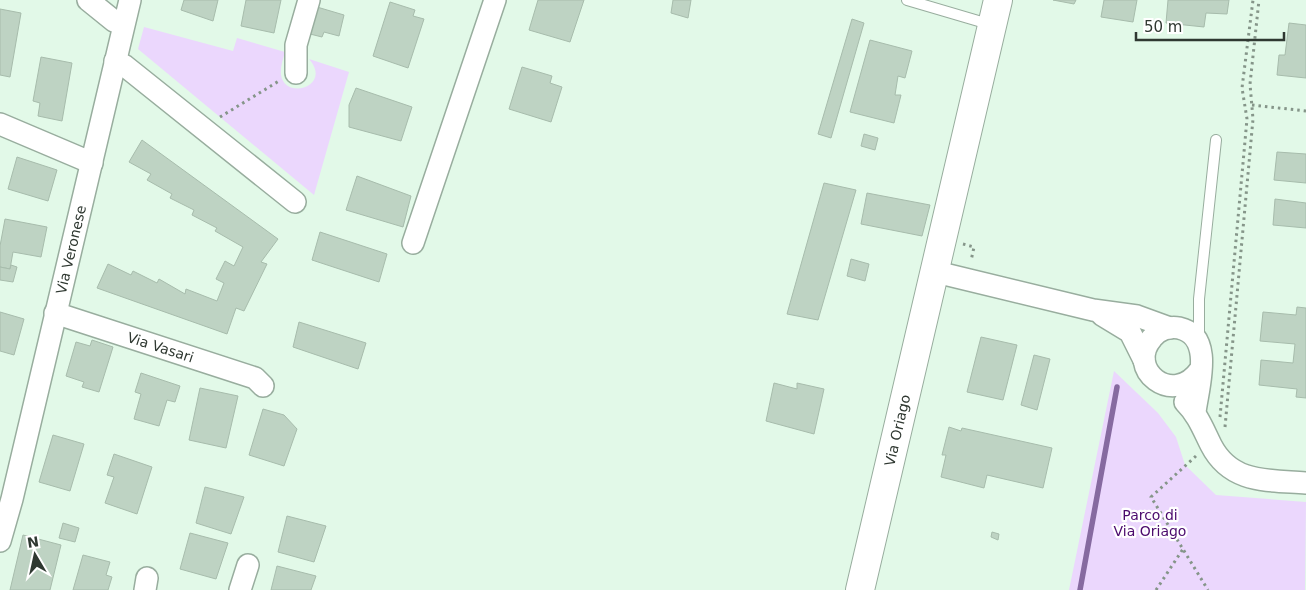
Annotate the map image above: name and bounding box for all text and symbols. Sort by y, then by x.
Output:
scale bar [1136,10,1284,42]
text: 50 m [1144,18,1182,36]
street label: Via Veronese [53,204,89,296]
street label: Via Vasari [125,329,196,366]
street label: Via Oriago [881,393,913,468]
park label: Parco di Via Oriago [1114,507,1186,539]
north arrow [10,530,60,580]
text: N [26,533,40,551]

